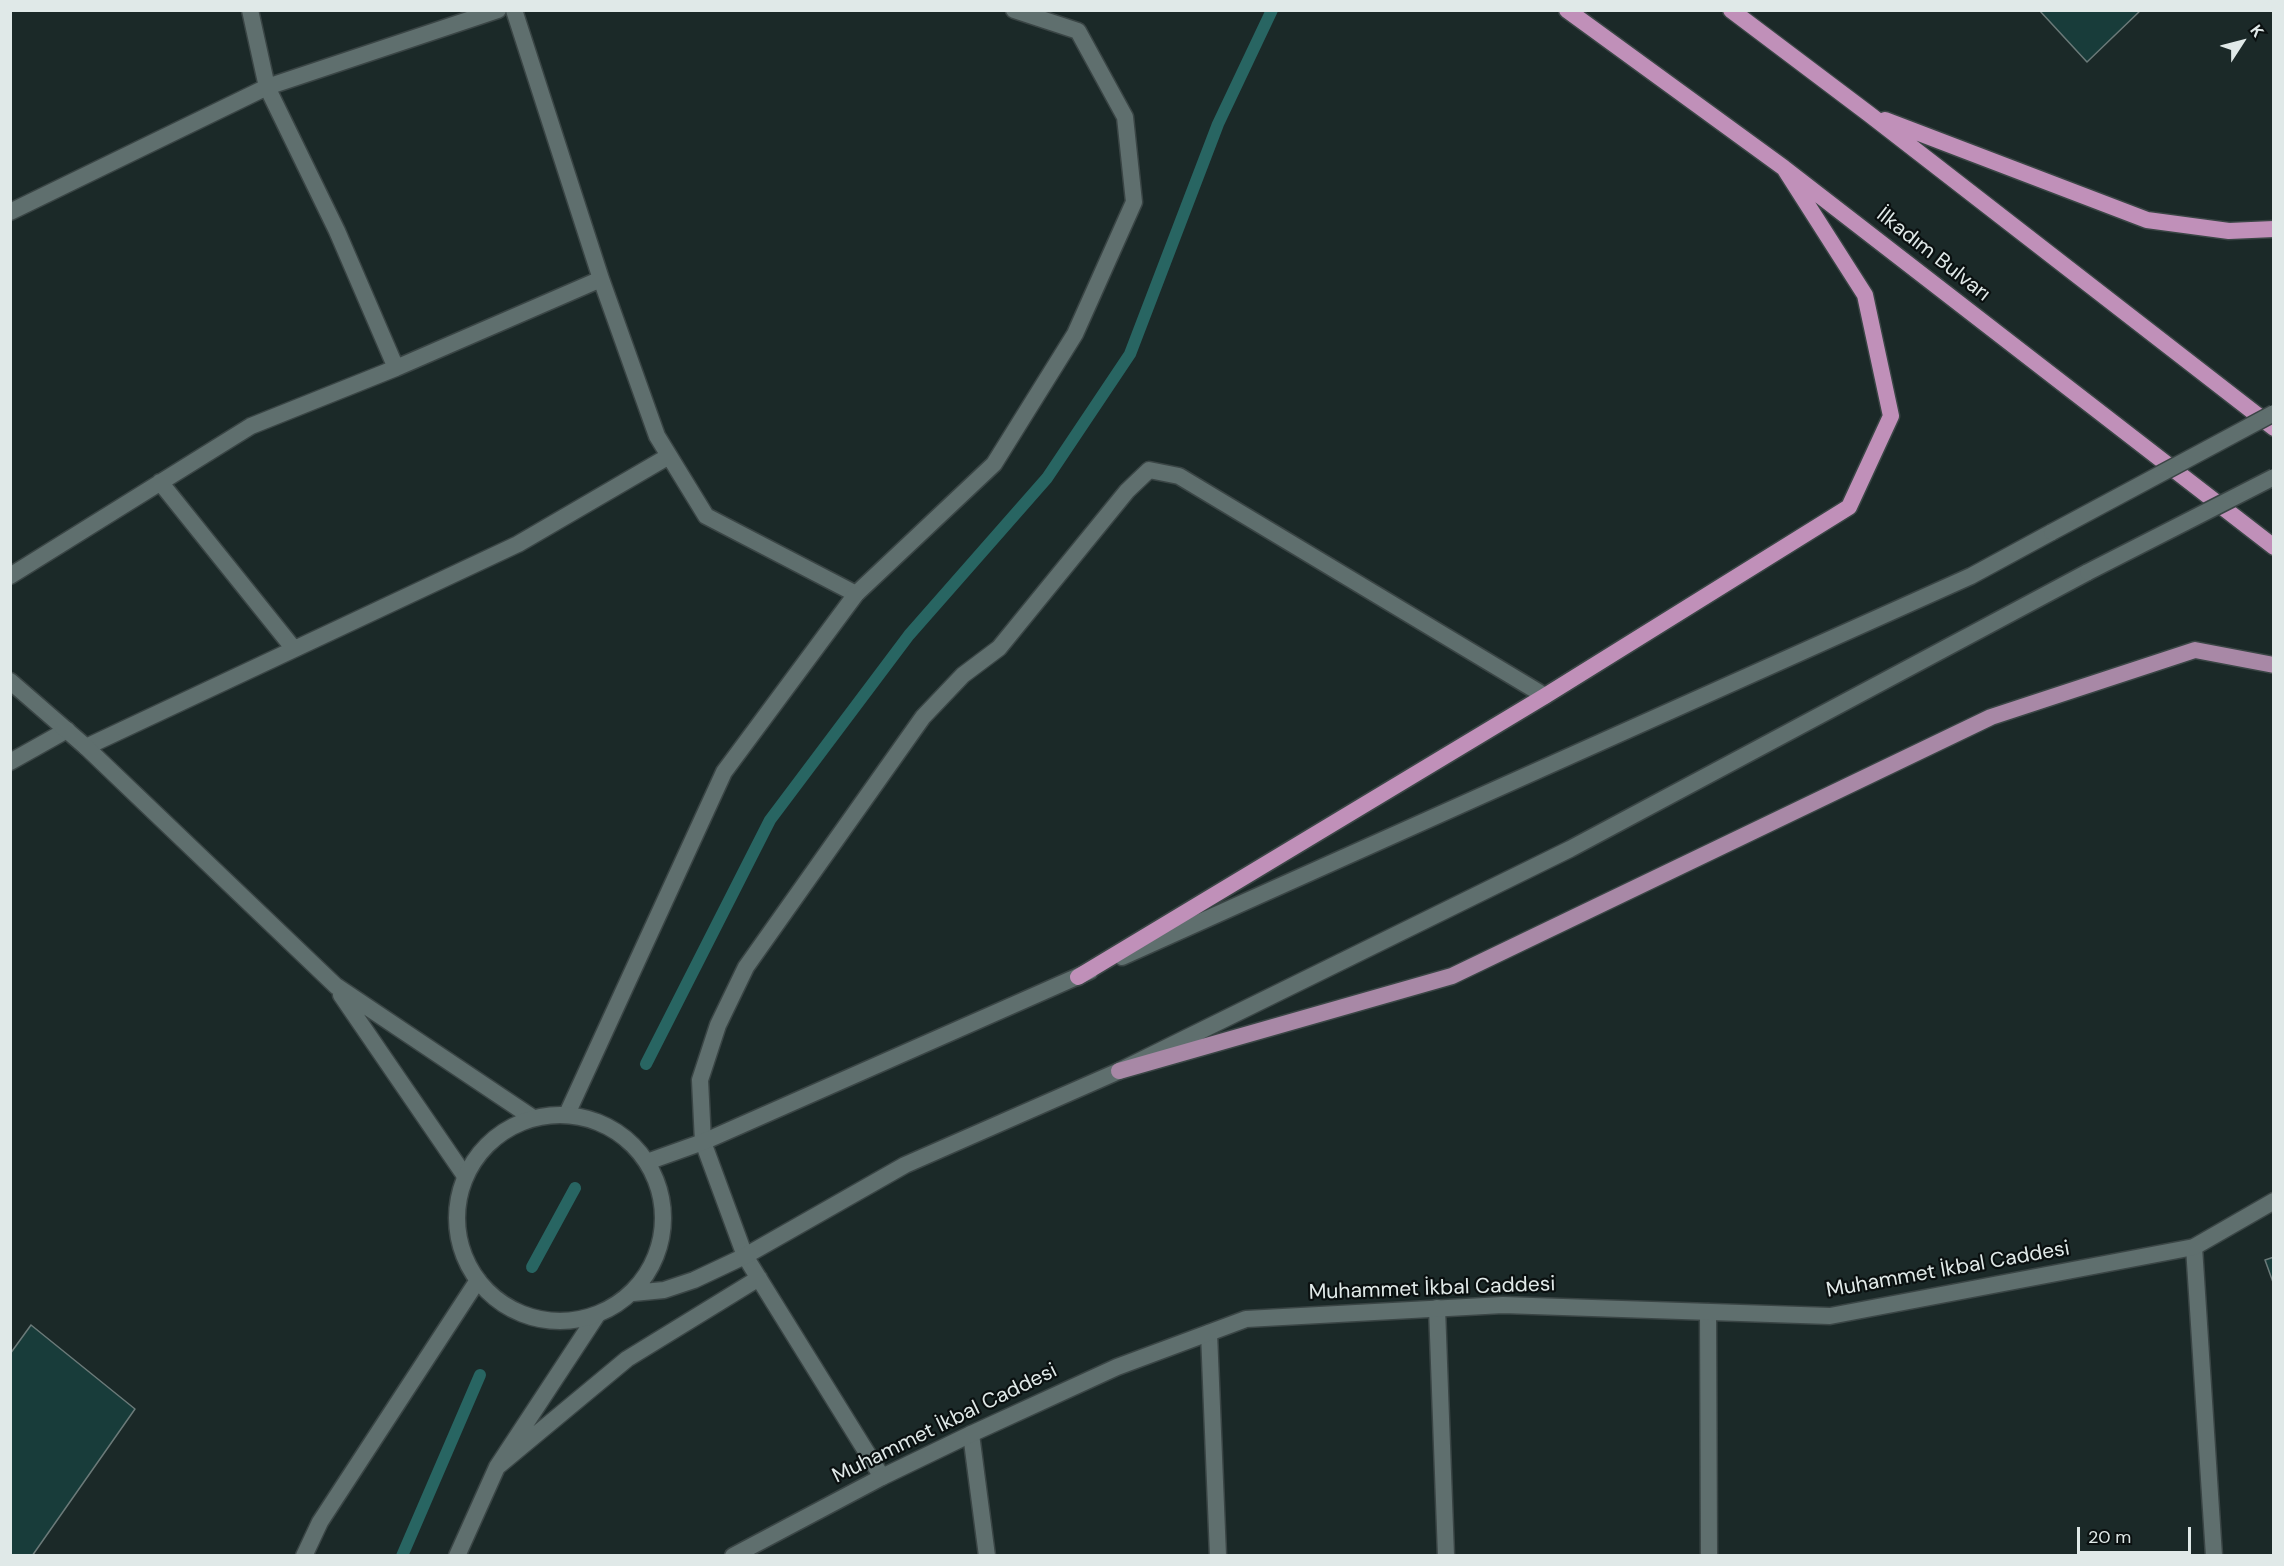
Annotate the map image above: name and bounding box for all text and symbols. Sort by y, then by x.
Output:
north arrow [2212,12,2272,72]
text: K [2245,21,2269,42]
street label: İlkadım Bulvarı [1871,203,1995,307]
street label: Muhammet İkbal Caddesi [1824,1236,2072,1304]
street label: Muhammet İkbal Caddesi [1308,1272,1556,1306]
street label: Muhammet İkbal Caddesi [829,1359,1061,1489]
scale bar [2080,1515,2194,1553]
text: 20 m [2088,1525,2131,1549]

